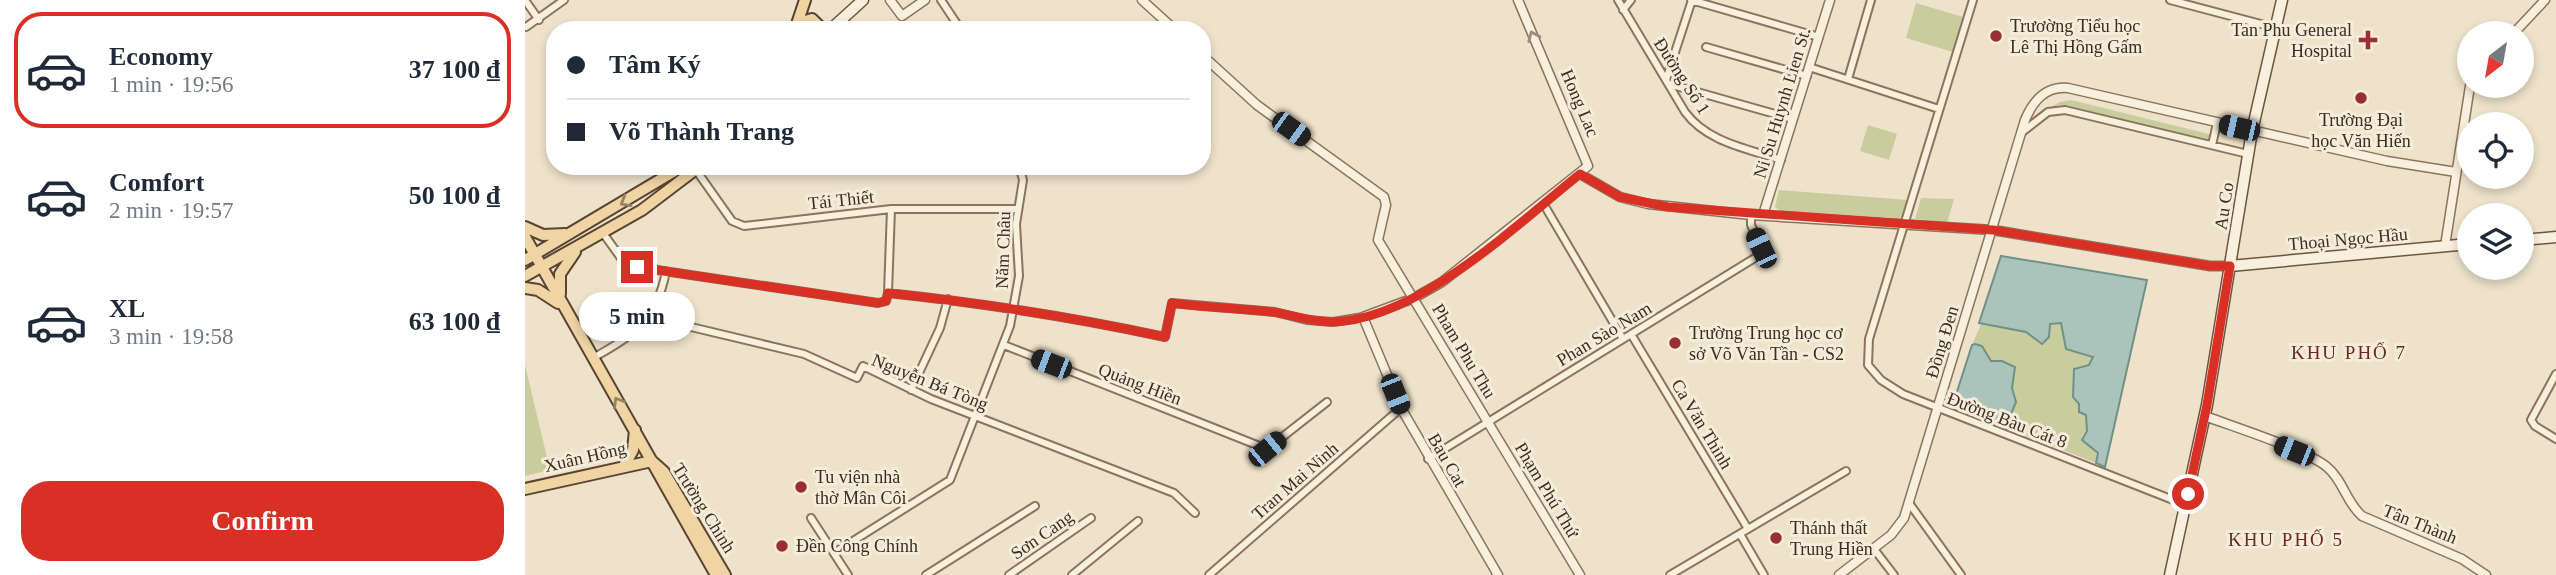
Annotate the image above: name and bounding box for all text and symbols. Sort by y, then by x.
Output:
place label: Trươờng Tiểu học Lê Thị Hồng Gấm [2010,16,2142,57]
place label: Tan Phu General Hospital [2231,20,2352,61]
north arrow [2457,21,2534,98]
map controls [2457,21,2534,280]
street label: Ni Su Huynh Lien St. [1750,25,1814,181]
marker: Trươờng Tiểu học Lê Thị Hồng Gấm [1988,28,2004,44]
one-way arrow [1527,30,1541,43]
marker: Tan Phu General Hospital [2358,30,2378,50]
street label: Đường Số 1 [1650,34,1714,118]
icon: car [25,39,88,102]
text: Economy [109,42,213,71]
text: Tâm Ký [609,50,701,79]
text: 37 100 ₫ [409,55,500,84]
street label: Hong Lac [1557,66,1603,140]
text: 1 min · 19:56 [109,72,234,97]
marker: Trường Đại học Văn Hiến [2353,90,2369,106]
car [1268,108,1315,150]
place label: Trường Đại học Văn Hiến [2311,110,2411,151]
button: locate [2457,112,2534,189]
car [2217,113,2262,143]
text: Võ Thành Trang [609,117,794,146]
icon: car [25,165,88,228]
text: Comfort [109,168,204,197]
text: 50 100 ₫ [409,181,500,210]
street label: Au Co [2210,181,2238,231]
street label: Tái Thiết [807,187,875,213]
one-way arrow [619,194,632,207]
text: 2 min · 19:57 [109,198,234,223]
button: layers [2457,203,2534,280]
street label: Năm Châu [992,211,1014,289]
street label: Thoại Ngọc Hầu [2287,224,2409,254]
car [1743,225,1780,271]
route end [621,251,653,283]
icon: car [25,291,88,354]
callout: 5 min [579,292,695,340]
text: XL [109,294,145,323]
street label: Phan Sào Nam [1553,298,1655,370]
street label: Pham Phu Thu [1428,300,1500,402]
street label: Đồng Đen [1922,303,1962,381]
text: 5 min [609,304,665,329]
text: 63 100 ₫ [409,307,500,336]
place label: Trường Trung học cơ sở Võ Văn Tần - CS2 [1689,323,1844,364]
text: 3 min · 19:58 [109,324,234,349]
marker: Trường Trung học cơ sở Võ Văn Tần - CS2 [1667,335,1683,351]
district label: KHU PHỐ 7 [2291,342,2407,363]
car [1028,347,1075,381]
street label: Nguyễn Bá Tòng [869,350,991,414]
street label: Quảng Hiền [1096,359,1184,409]
car [1378,371,1413,417]
street label: Ca Văn Thỉnh [1667,375,1737,473]
street label: Đường Bàu Cát 8 [1944,388,2070,452]
one-way arrow [613,396,626,409]
car [1245,428,1290,470]
street label: Bau Cat [1424,430,1470,490]
car [2271,433,2318,469]
street label: Xuân Hồng [542,438,628,476]
street label: Tran Mai Ninh [1248,438,1342,524]
street label: Phạm Phú Thứ [1511,439,1584,542]
street label: Trường Chinh [668,459,740,557]
place label: Tu viện nhà thờ Mân Côi [815,467,907,508]
route start [2172,478,2204,510]
marker: Tu viện nhà thờ Mân Côi [793,479,809,495]
button: Confirm [21,481,504,561]
street label: Tân Thành [2380,500,2460,548]
street label: Sơn Cang [1007,506,1077,564]
place label: Thánh thất Trung Hiền [1790,518,1873,559]
district label: KHU PHỐ 5 [2228,529,2344,550]
marker: Thánh thất Trung Hiền [1768,530,1784,546]
place label: Đền Công Chính [796,536,918,556]
marker: Đền Công Chính [774,538,790,554]

